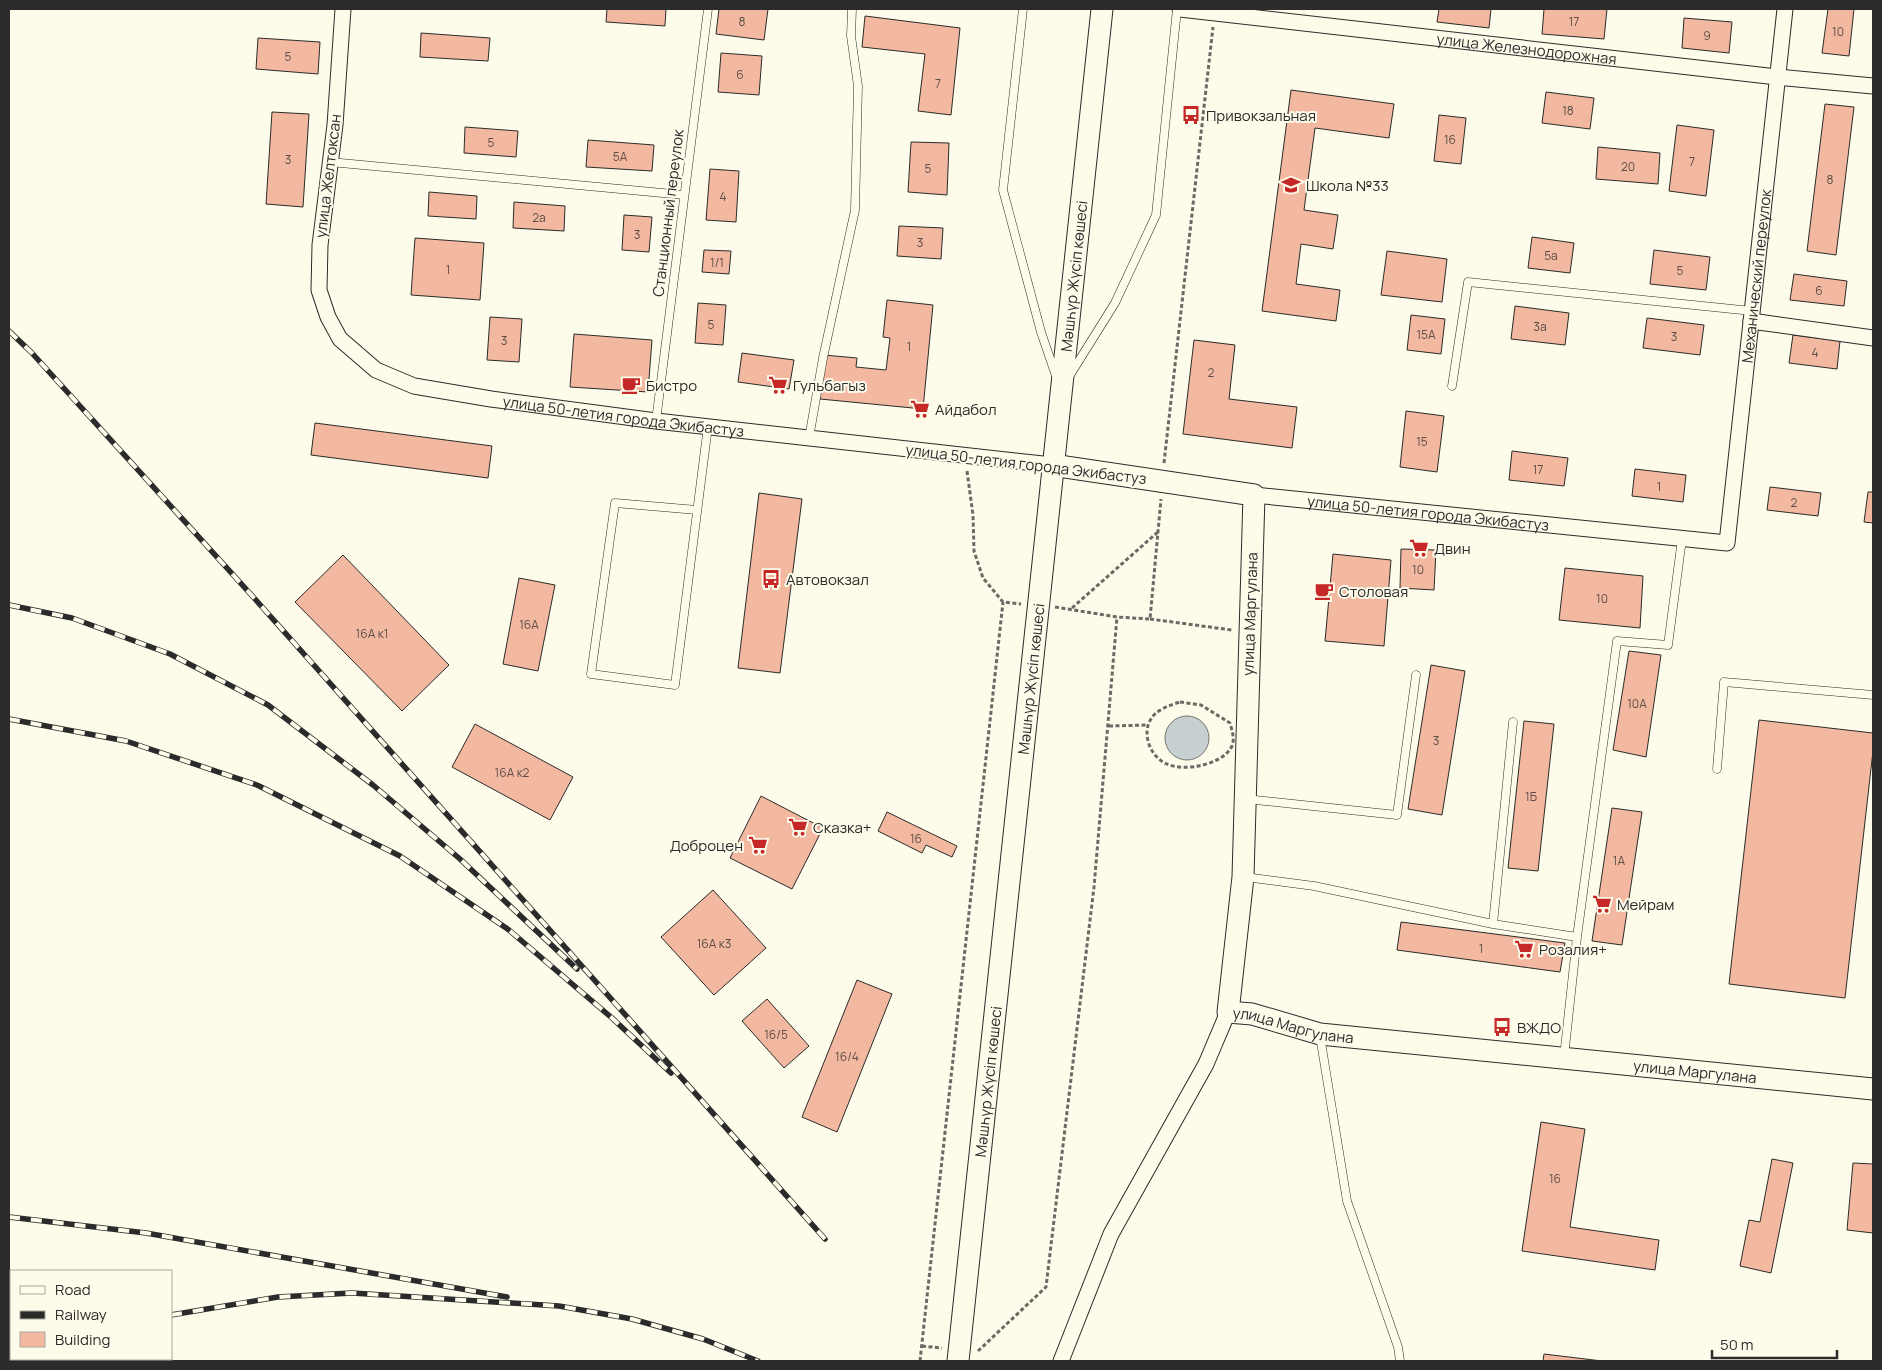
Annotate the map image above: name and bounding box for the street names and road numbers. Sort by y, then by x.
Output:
street label: улица Железнодорожная [1436,28,1618,69]
street label: улица Желтоксан [310,113,346,239]
street label: Станционный переулок [647,128,689,298]
street label: Механический переулок [1736,187,1776,364]
street label: Мәшһүр Жүсіп көшесі [1055,199,1092,353]
street label: улица 50-летия города Экибастуз [501,390,745,441]
street label: улица 50-летия города Экибастуз [904,439,1148,489]
street label: улица 50-летия города Экибастуз [1306,490,1550,535]
street label: улица Маргулана [1237,552,1263,676]
street label: Мәшһүр Жүсіп көшесі [1012,602,1049,756]
street label: улица Маргулана [1232,1002,1355,1048]
street label: Мәшһүр Жүсіп көшесі [969,1005,1006,1158]
street label: улица Маргулана [1632,1055,1758,1088]

